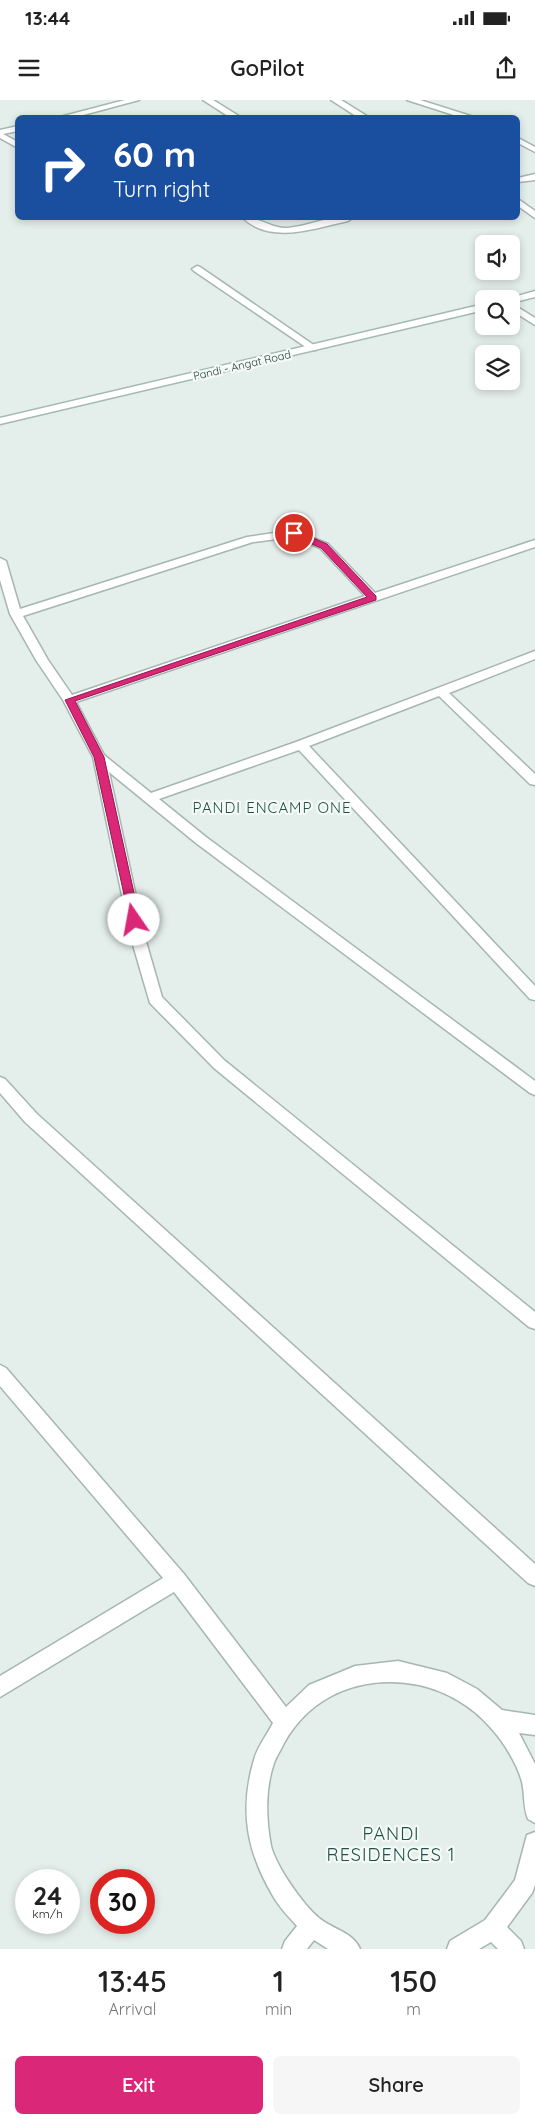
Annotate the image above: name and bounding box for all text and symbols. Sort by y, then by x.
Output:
text: 13:44 [25,6,70,30]
icon: menu [15,54,43,82]
text: GoPilot [230,54,305,82]
icon: share [492,54,520,82]
text: 60 m [113,132,196,176]
icon: right [30,135,95,200]
text: Turn right [113,175,210,203]
map controls [475,235,520,390]
button: sound [475,235,520,280]
button: search [475,290,520,335]
button: layers [475,345,520,390]
street label: Pandi - Angat Road [192,347,292,383]
pin [273,512,315,554]
icon: arrive [280,519,308,547]
district label: PANDI ENCAMP ONE [193,798,351,817]
position arrow [107,893,159,945]
district label: PANDI RESIDENCES 1 [327,1822,455,1866]
speed limit sign: 30 [90,1869,155,1934]
text: 24 [33,1880,62,1911]
text: km/h [32,1906,63,1921]
text: 13:45 [98,1962,167,2000]
text: 1 [273,1962,284,2000]
text: 150 [390,1962,437,2000]
text: Arrival [109,1999,156,2019]
text: min [265,1999,292,2019]
text: m [406,1999,421,2019]
button: Exit [15,2056,263,2114]
button: Share [273,2056,520,2114]

